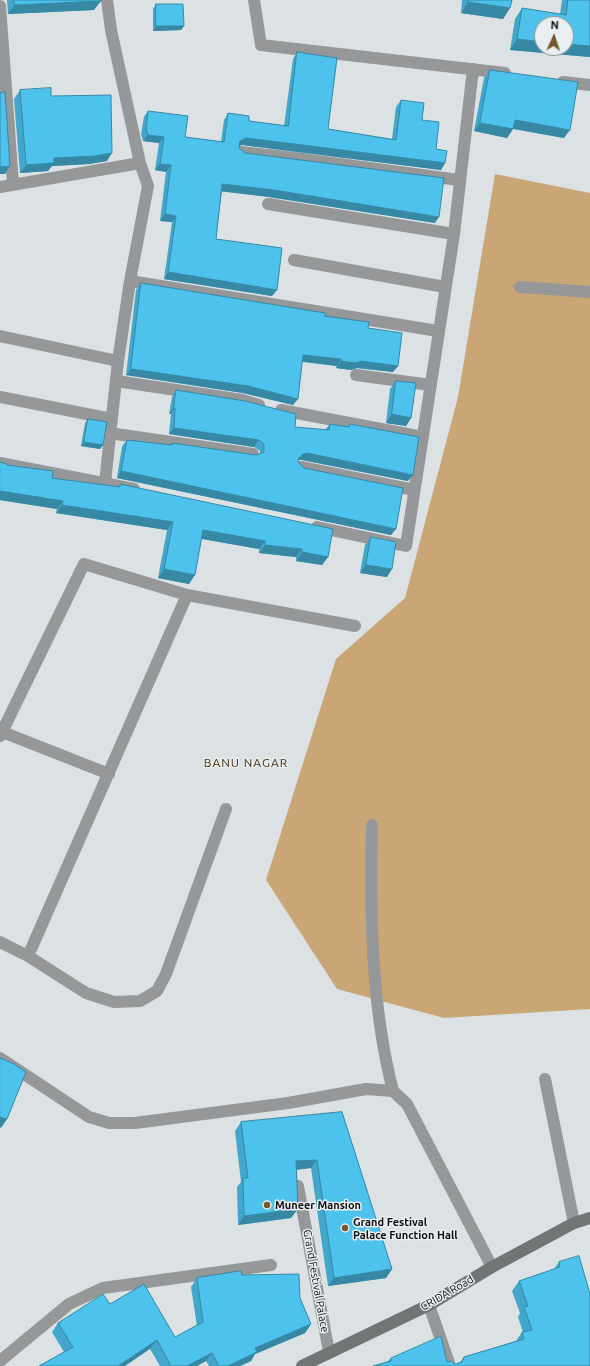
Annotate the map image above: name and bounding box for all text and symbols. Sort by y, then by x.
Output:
north arrow [534,16,574,56]
text: N [550,19,559,31]
district label: BANU NAGAR [204,756,288,770]
place label: Muneer Mansion [275,1198,361,1212]
marker: Muneer Mansion [262,1200,272,1210]
place label: Grand Festival Palace Function Hall [353,1215,458,1241]
marker: Grand Festival Palace Function Hall [340,1223,350,1233]
street label: Grand Festival Palace [300,1229,332,1333]
street label: CRIDA Road [418,1273,476,1313]

